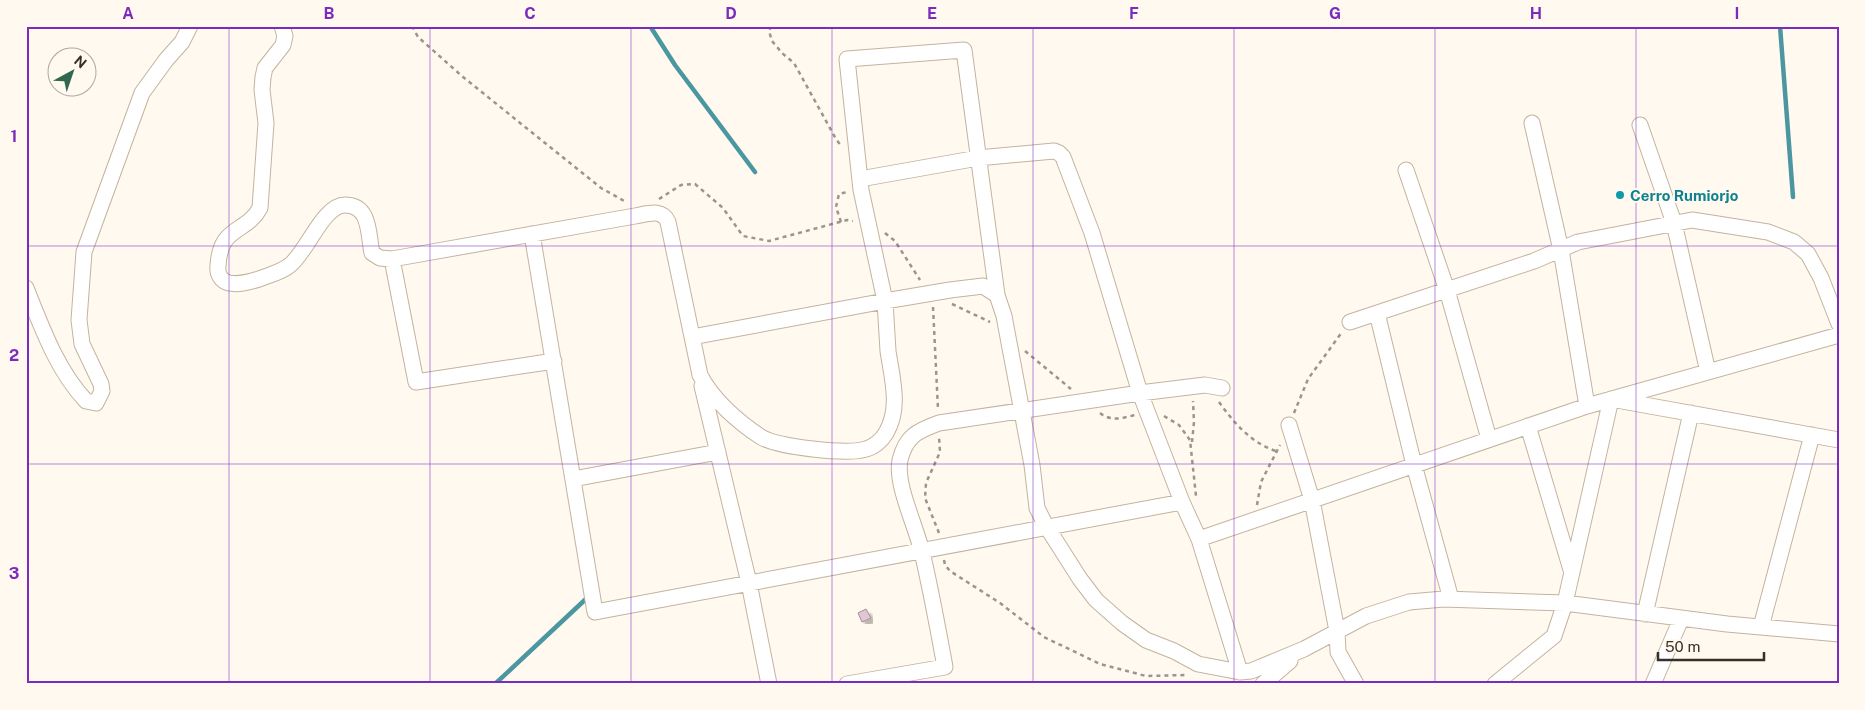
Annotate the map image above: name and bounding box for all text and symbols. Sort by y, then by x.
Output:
text: A [122,4,134,23]
text: B [324,4,335,23]
text: C [524,4,536,23]
text: D [725,4,737,23]
text: E [927,4,937,23]
text: F [1129,4,1139,23]
text: G [1329,4,1341,23]
text: H [1530,4,1542,23]
text: I [1735,4,1739,23]
north arrow [48,48,98,98]
text: N [71,52,90,72]
text: 1 [11,127,17,146]
place label: Cerro Rumiorjo [1630,187,1739,204]
marker: Cerro Rumiorjo [1614,189,1626,201]
text: 2 [9,346,19,365]
text: 3 [9,564,19,583]
scale bar [1658,630,1764,662]
text: 50 m [1665,638,1700,655]

